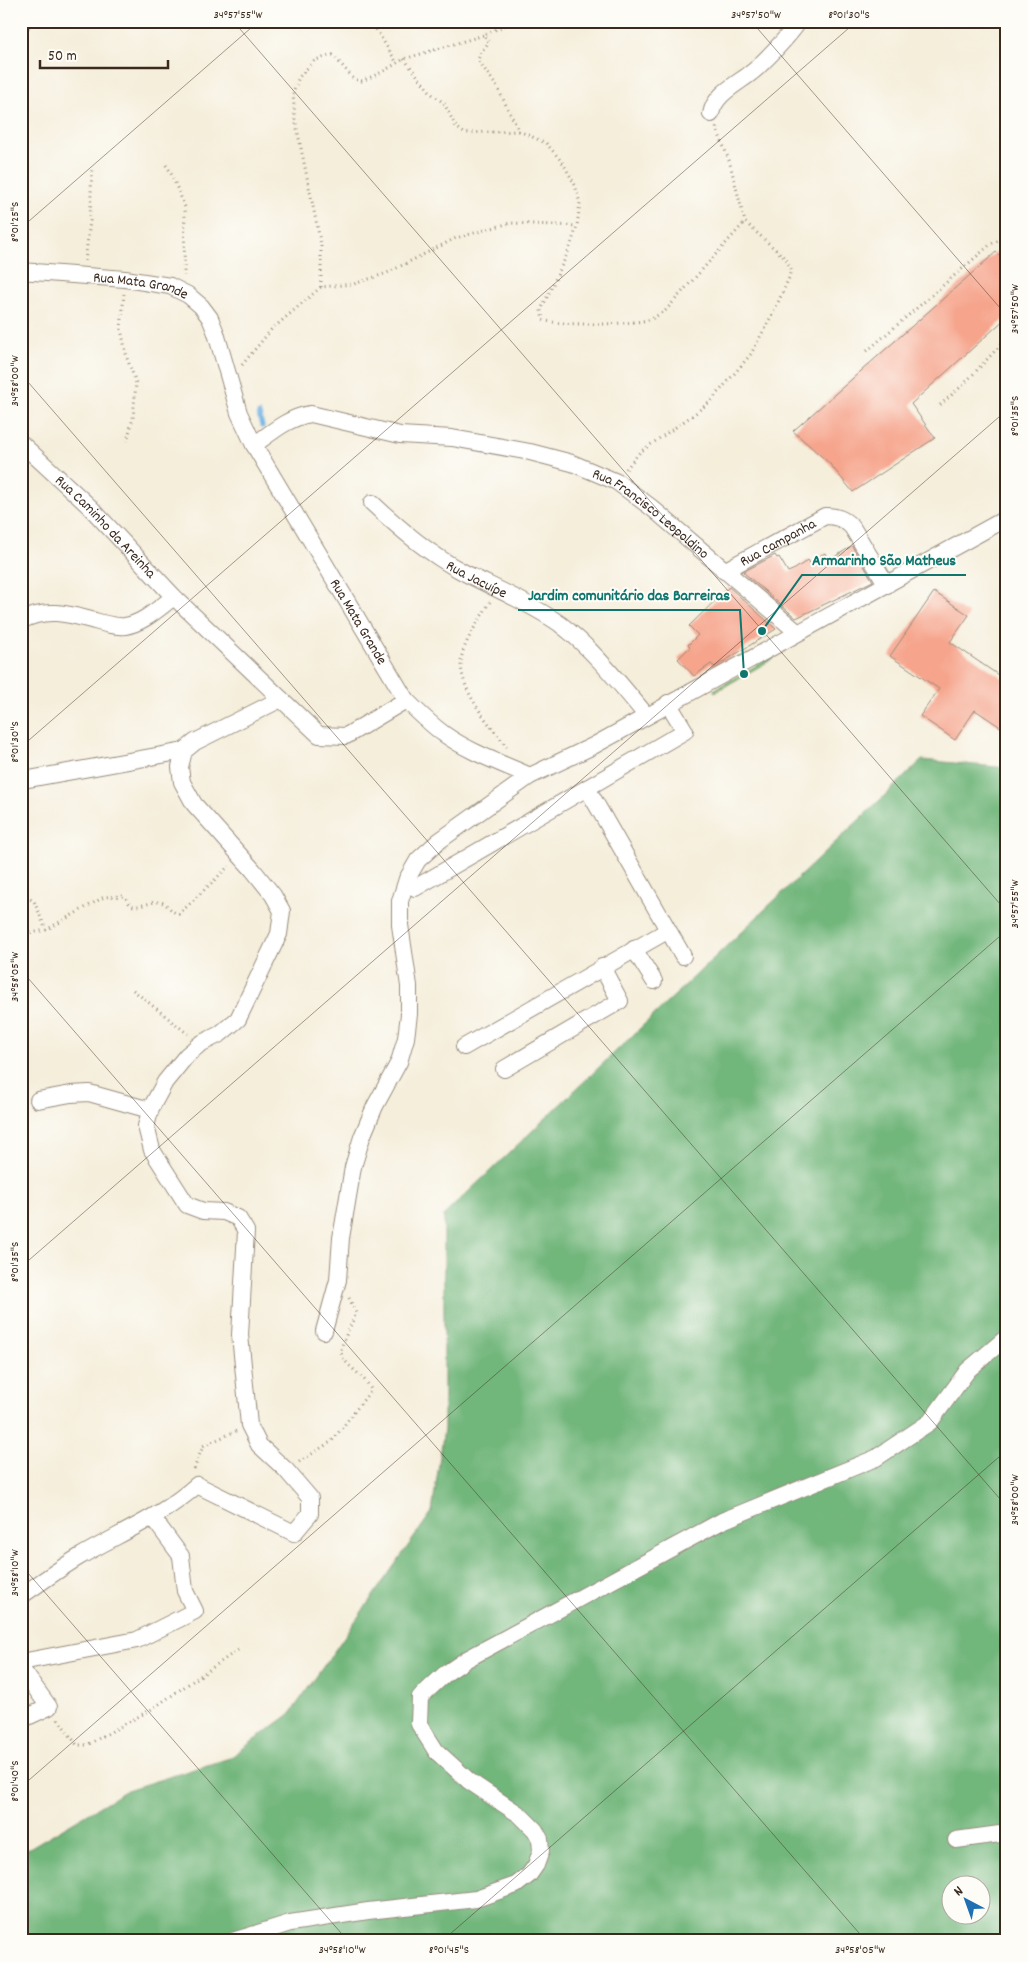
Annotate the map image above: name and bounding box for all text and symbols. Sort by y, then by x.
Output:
text: 34°57'55"W [214,7,263,24]
text: 34°57'50"W [731,7,781,24]
text: 8°01'30"S [828,7,870,24]
scale bar [40,38,168,70]
text: 50 m [48,46,77,68]
text: 8°01'25"S [7,202,24,242]
street label: Rua Mata Grande [92,268,192,307]
text: 34°57'50"W [1007,284,1024,334]
text: 34°58'00"W [7,355,24,407]
text: 8°01'35"S [1007,396,1024,436]
street label: Rua Francisco Leopoldino [588,464,713,565]
street label: Rua Caminho da Areinha [49,471,161,585]
street label: Rua Campanha [736,513,821,573]
callout: Armarinho São Matheus [802,544,966,575]
text: Armarinho São Matheus [812,550,956,573]
street label: Rua Jacuípe [441,556,511,605]
street label: Rua Mata Grande [323,575,392,670]
callout: Jardim comunitário das Barreiras [518,579,740,610]
text: Jardim comunitário das Barreiras [528,585,730,608]
text: 8°01'30"S [7,721,24,763]
text: 34°57'55"W [1007,879,1024,928]
text: 34°58'05"W [7,952,24,1002]
text: 8°01'35"S [7,1242,24,1282]
text: 34°58'00"W [1007,1474,1024,1526]
text: 34°58'10"W [7,1549,24,1597]
text: 8°01'40"S [7,1760,24,1802]
north arrow [940,1874,990,1924]
text: N [950,1882,968,1902]
text: 34°58'10"W [318,1942,366,1959]
text: 8°01'45"S [429,1942,469,1959]
text: 34°58'05"W [835,1942,885,1959]

